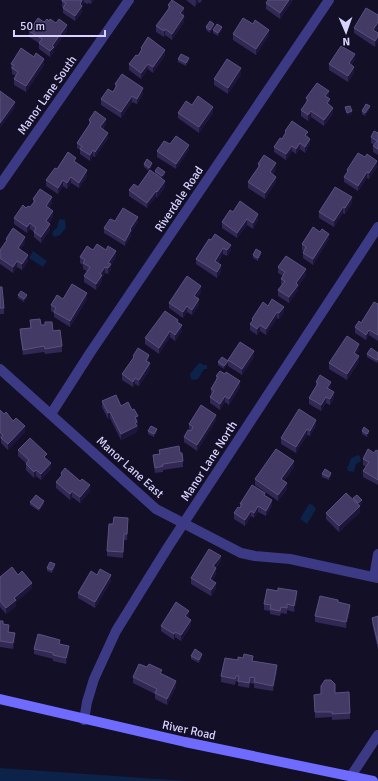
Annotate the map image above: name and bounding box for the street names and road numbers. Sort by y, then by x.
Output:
street label: Manor Lane South [15,53,80,138]
street label: Riverdale Road [152,164,207,235]
street label: Manor Lane North [178,418,241,504]
street label: Manor Lane East [93,433,166,501]
street label: River Road [161,717,217,743]

